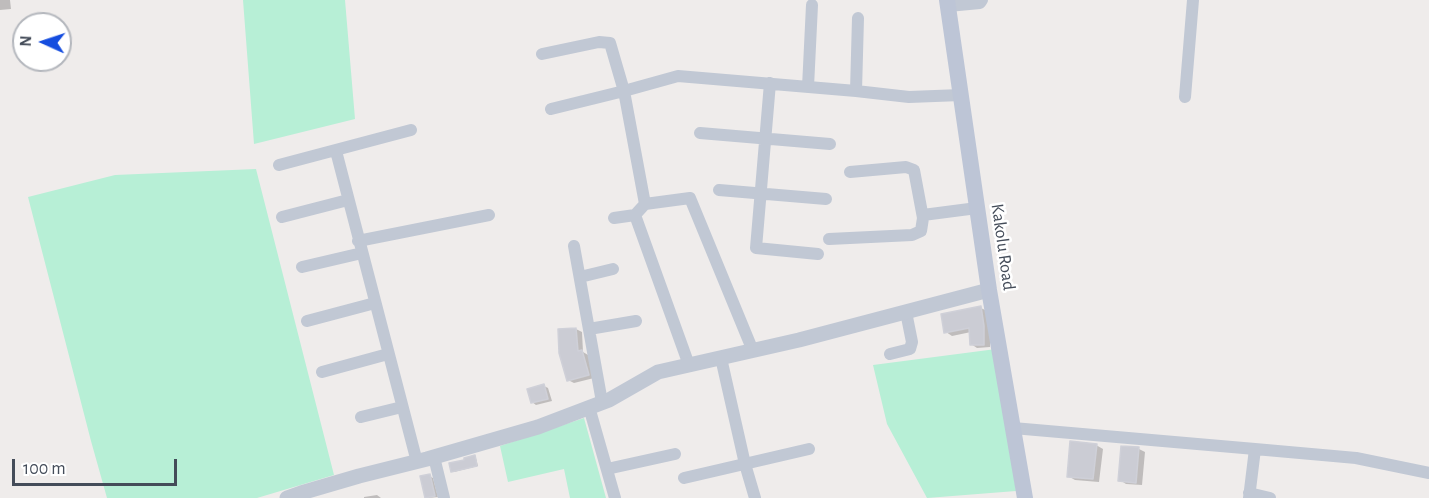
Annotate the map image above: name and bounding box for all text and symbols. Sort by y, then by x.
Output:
north arrow [12,12,72,72]
text: N [18,35,34,47]
street label: Kakolu Road [986,202,1020,292]
scale bar [15,447,180,485]
text: 100 m [23,460,66,478]

